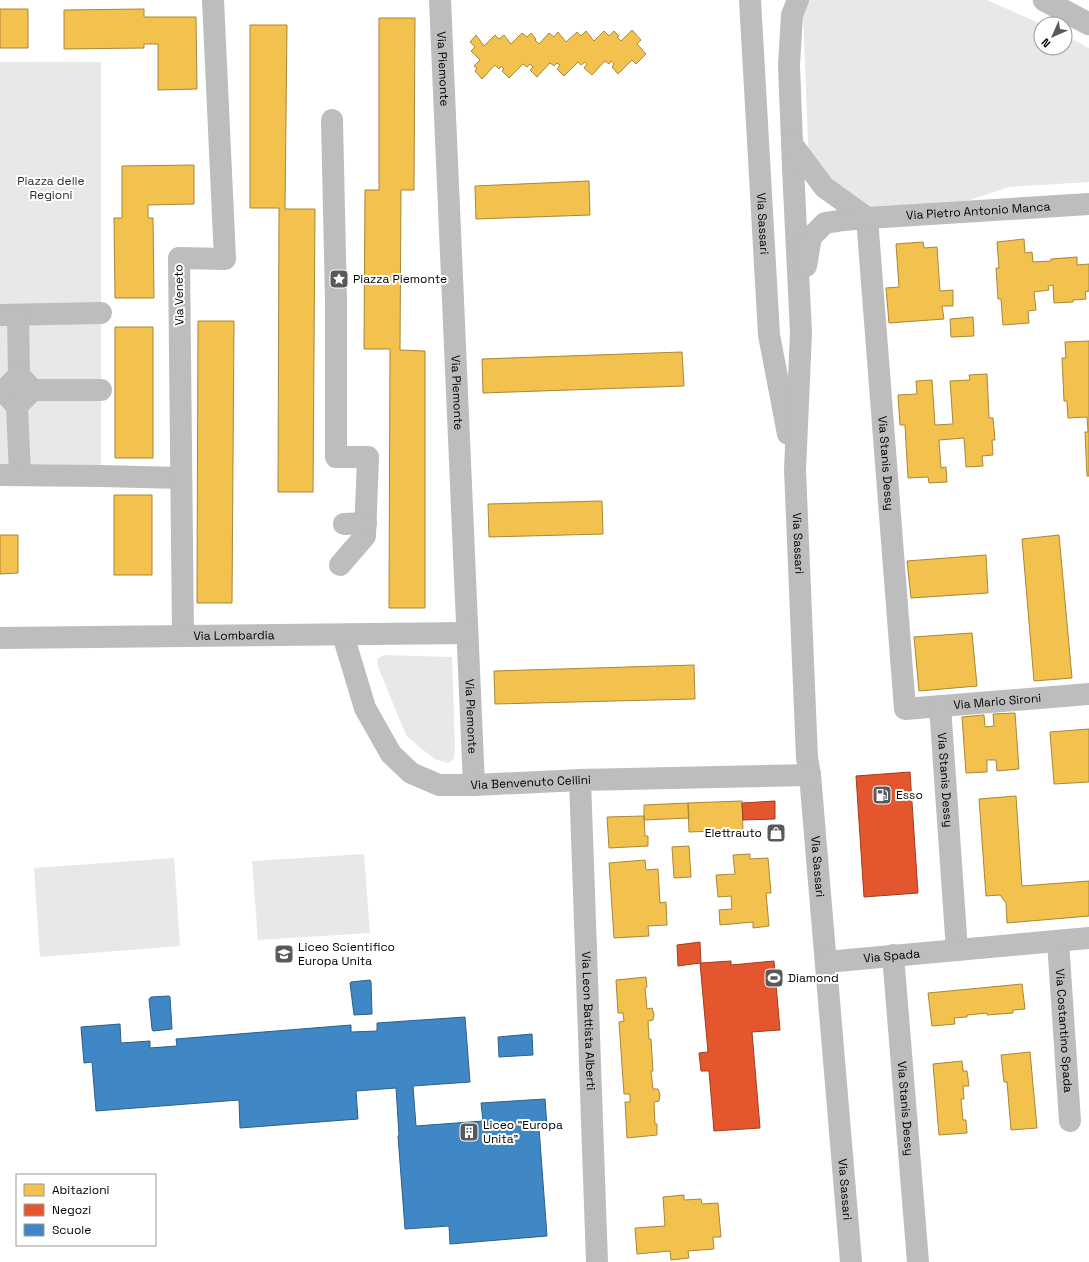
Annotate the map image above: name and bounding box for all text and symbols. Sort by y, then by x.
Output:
north arrow [1033,16,1073,56]
street label: Via Piemonte [433,31,453,107]
text: N [1038,36,1053,51]
park label: Piazza delle Regioni [17,173,85,203]
street label: Via Sassari [753,192,772,255]
street label: Via Pietro Antonio Manca [906,198,1051,224]
street label: Via Veneto [170,264,188,326]
place icon: Piazza Piemonte [328,268,350,290]
place label: Piazza Piemonte [353,271,447,287]
street label: Via Piemonte [447,355,467,430]
street label: Via Stanis Dessy [874,415,898,511]
street label: Via Sassari [789,512,807,574]
street label: Via Lombardia [193,627,275,644]
street label: Via Piemonte [461,678,481,754]
street label: Via Mario Sironi [953,690,1042,713]
street label: Via Stanis Dessy [934,732,956,828]
street label: Via Benvenuto Cellini [470,772,591,793]
fuel station icon: Esso [871,784,893,806]
place label: Esso [896,787,923,803]
shop icon: Elettrauto [765,822,787,844]
place label: Elettrauto [705,825,762,841]
street label: Via Sassari [807,835,828,898]
place label: Liceo Scientifico Europa Unita [298,939,395,969]
school or university icon: Liceo Scientifico Europa Unita [273,943,295,965]
street label: Via Spada [863,945,921,967]
street label: Via Leon Battista Alberti [578,951,599,1091]
sports icon: Diamond [763,967,785,989]
street label: Via Costantino Spada [1052,968,1076,1093]
place label: Diamond [788,970,839,986]
street label: Via Stanis Dessy [894,1061,917,1156]
place label: Liceo "Europa Unita" [483,1117,563,1147]
building icon: Liceo "Europa Unita" [458,1121,480,1143]
street label: Via Sassari [834,1158,855,1221]
legend [16,1174,156,1246]
text: Abitazioni [52,1182,110,1198]
text: Negozi [52,1202,91,1218]
text: Scuole [52,1222,91,1238]

